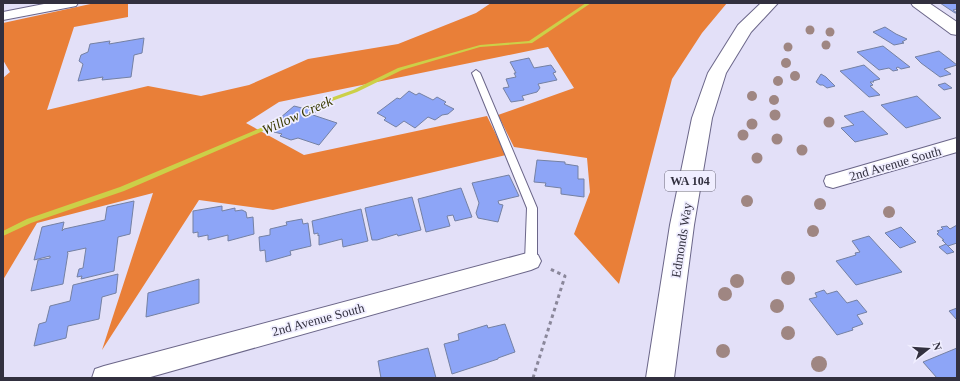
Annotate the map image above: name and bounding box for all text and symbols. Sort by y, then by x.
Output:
water label: Willow Creek [260,93,335,138]
street label: 2nd Avenue South [847,143,943,184]
road number: WA 104 [665,171,715,191]
street label: Edmonds Way [668,201,695,279]
street label: 2nd Avenue South [270,300,366,339]
north arrow [908,329,948,369]
text: N [931,341,944,352]

